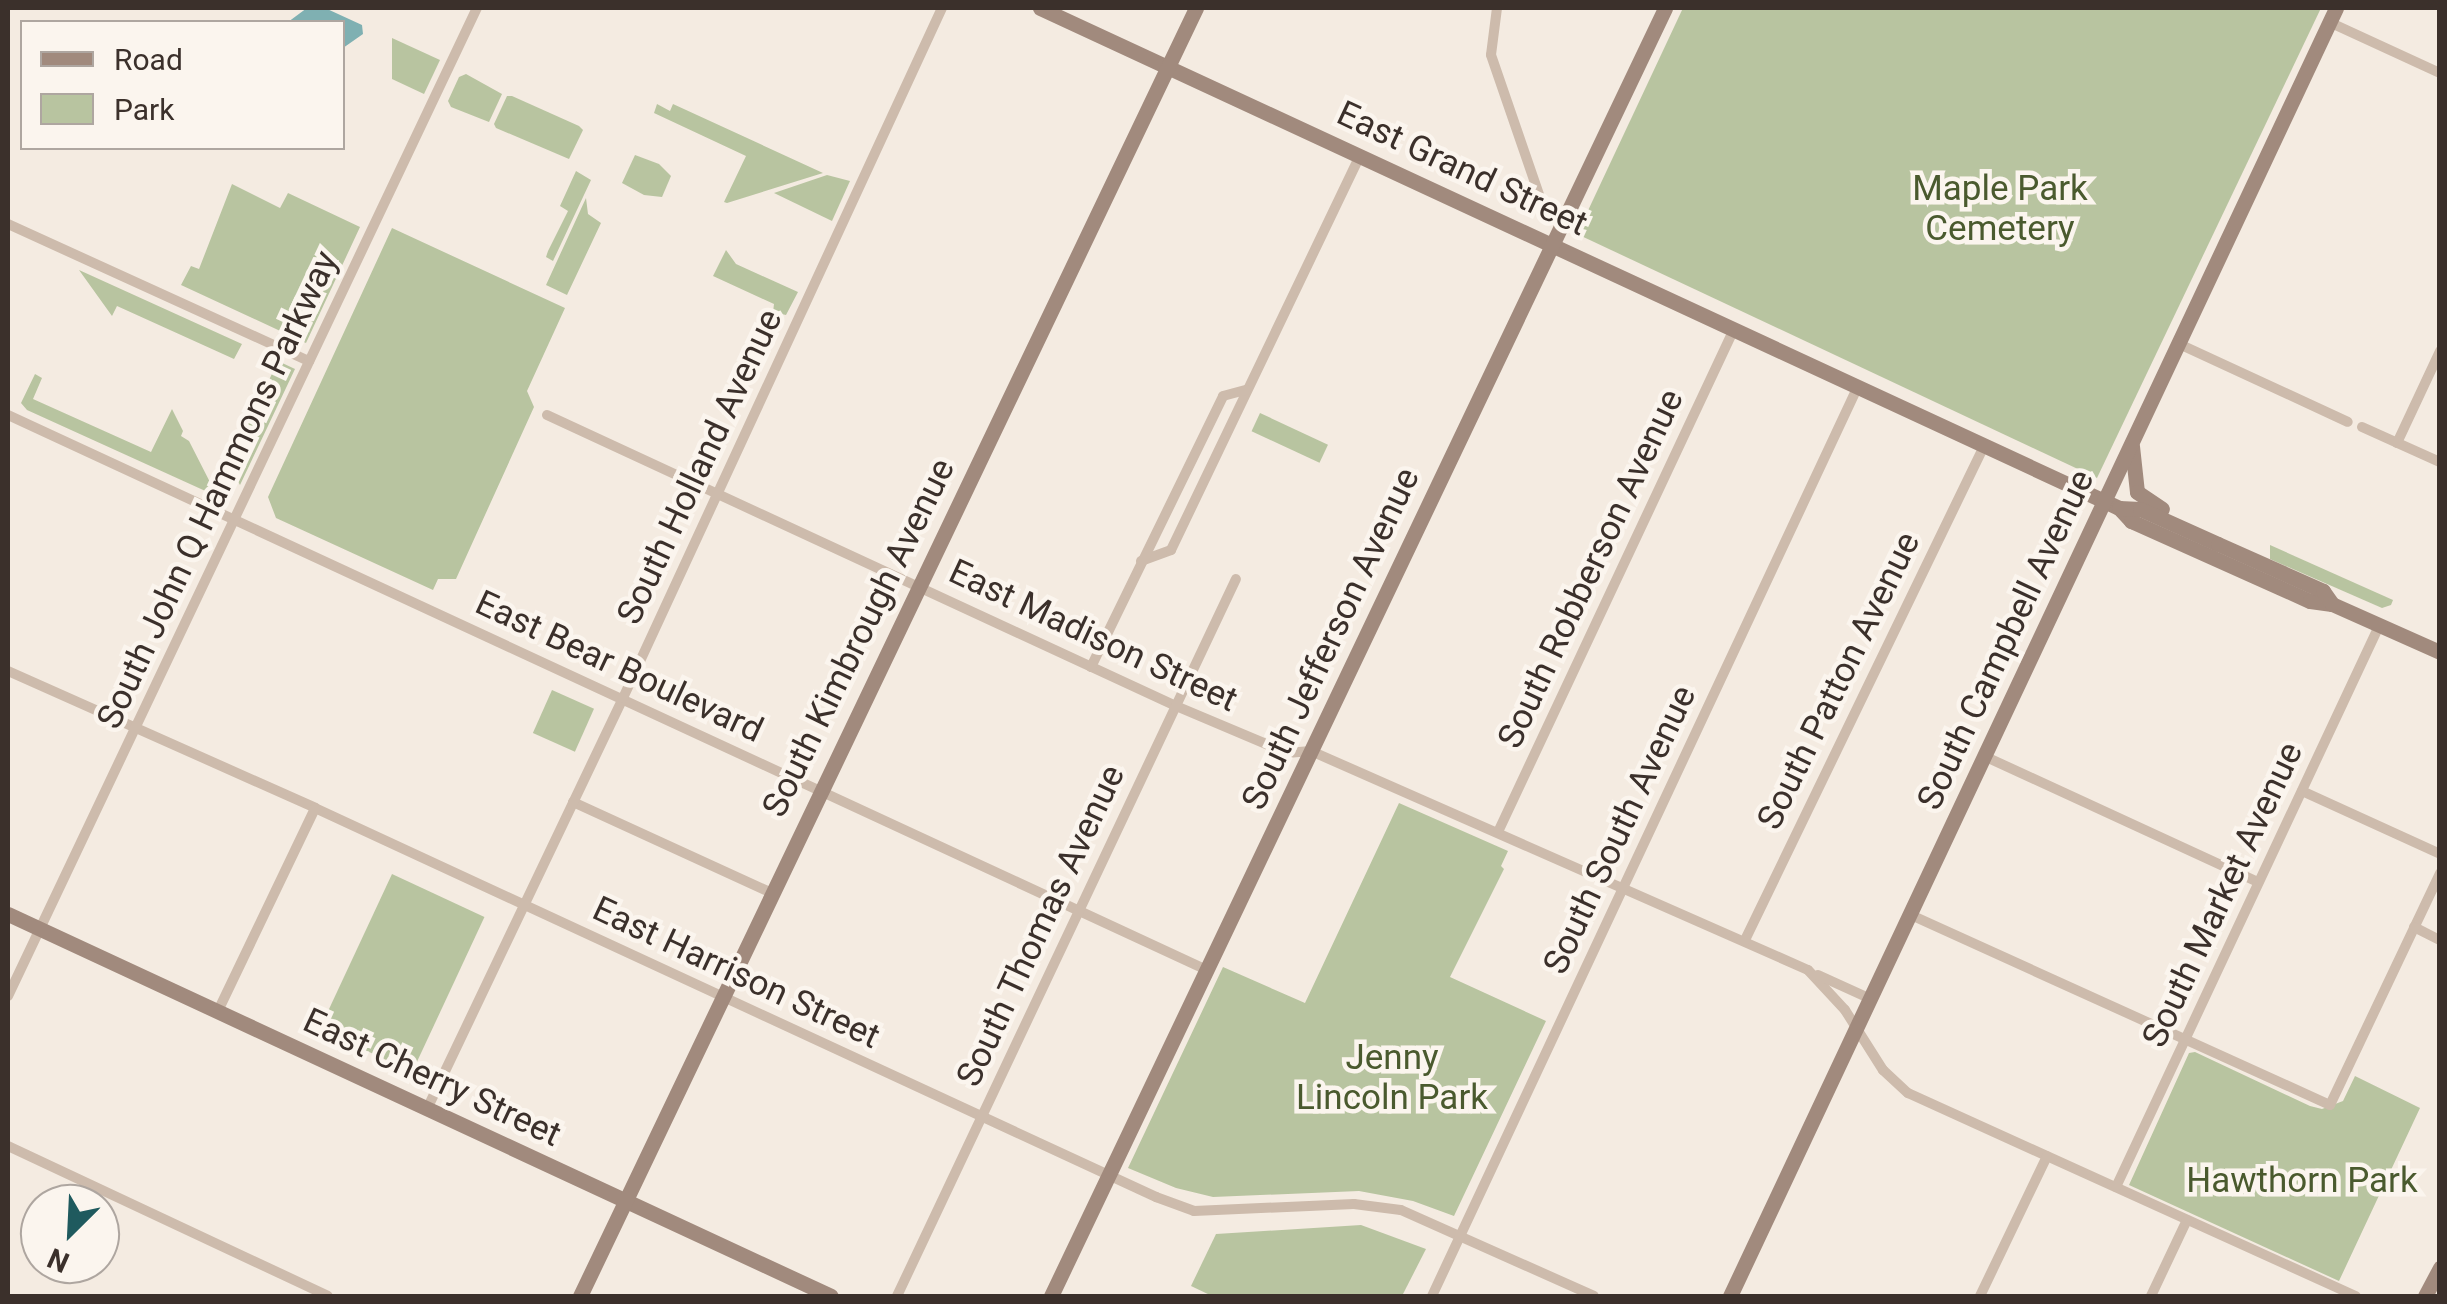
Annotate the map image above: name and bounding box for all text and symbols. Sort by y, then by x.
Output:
legend [20,20,345,150]
text: Road [114,42,183,77]
text: Park [114,92,174,127]
street label: East Grand Street [1330,93,1594,245]
park label: Maple Park Cemetery [1912,168,2088,250]
street label: South John Q Hammons Parkway [89,244,347,736]
street label: South Holland Avenue [609,303,791,631]
street label: South Robberson Avenue [1489,383,1693,755]
street label: South Kimbrough Avenue [754,452,964,824]
street label: South Jefferson Avenue [1233,461,1429,817]
street label: South Campbell Avenue [1909,463,2103,817]
street label: South Patton Avenue [1749,526,1929,836]
street label: East Madison Street [942,551,1244,721]
street label: East Bear Boulevard [469,582,769,752]
street label: South South Avenue [1535,679,1705,981]
street label: South Market Avenue [2134,736,2312,1054]
street label: South Thomas Avenue [948,758,1134,1094]
street label: East Harrison Street [586,888,886,1058]
street label: East Cherry Street [297,1000,567,1156]
park label: Jenny Lincoln Park [1296,1037,1488,1119]
park label: Hawthorn Park [2186,1160,2418,1202]
north arrow [20,1184,120,1284]
text: N [43,1241,74,1279]

